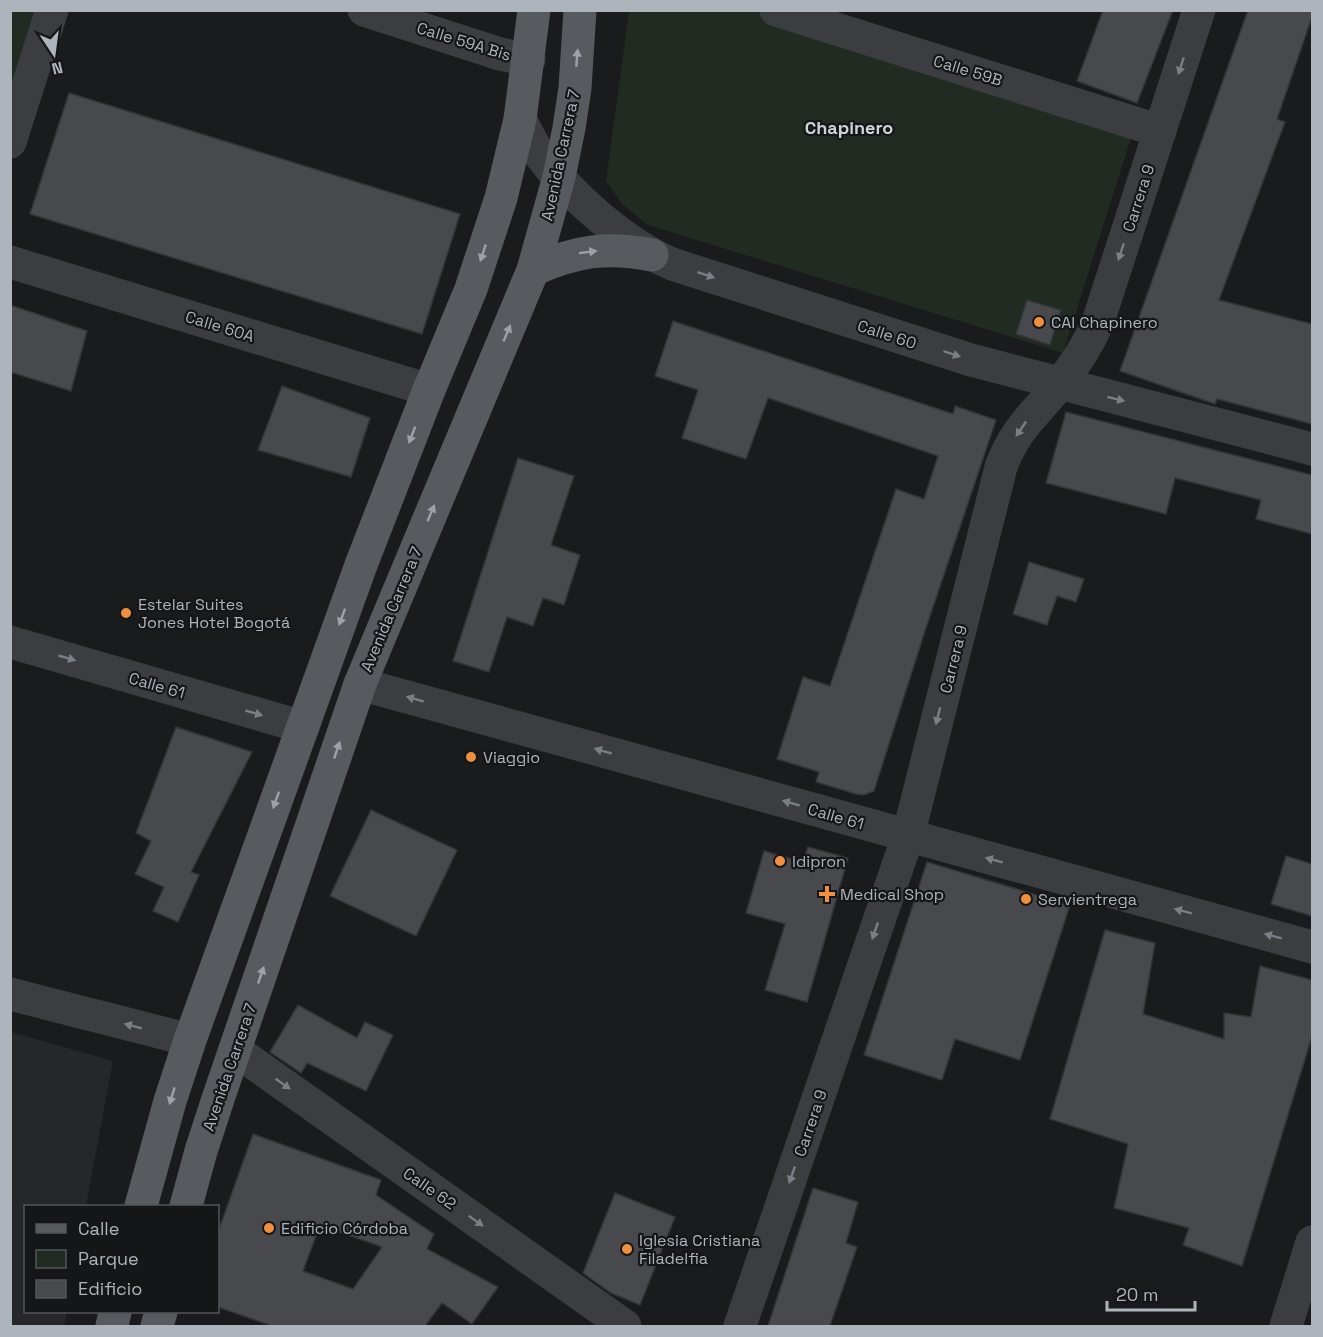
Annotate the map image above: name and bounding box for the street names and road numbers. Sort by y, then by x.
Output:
street label: Calle 59A Bis [414,17,513,66]
street label: Calle 59B [931,50,1005,91]
street label: Avenida Carrera 7 [536,88,585,223]
street label: Carrera 9 [1118,162,1159,234]
street label: Calle 60A [183,306,257,347]
street label: Calle 60 [855,315,919,354]
street label: Avenida Carrera 7 [356,544,427,675]
street label: Carrera 9 [935,623,972,695]
street label: Calle 61 [126,667,187,703]
street label: Calle 61 [805,798,866,834]
street label: Avenida Carrera 7 [198,1001,261,1134]
street label: Carrera 9 [789,1087,832,1159]
street label: Calle 62 [399,1163,460,1214]

